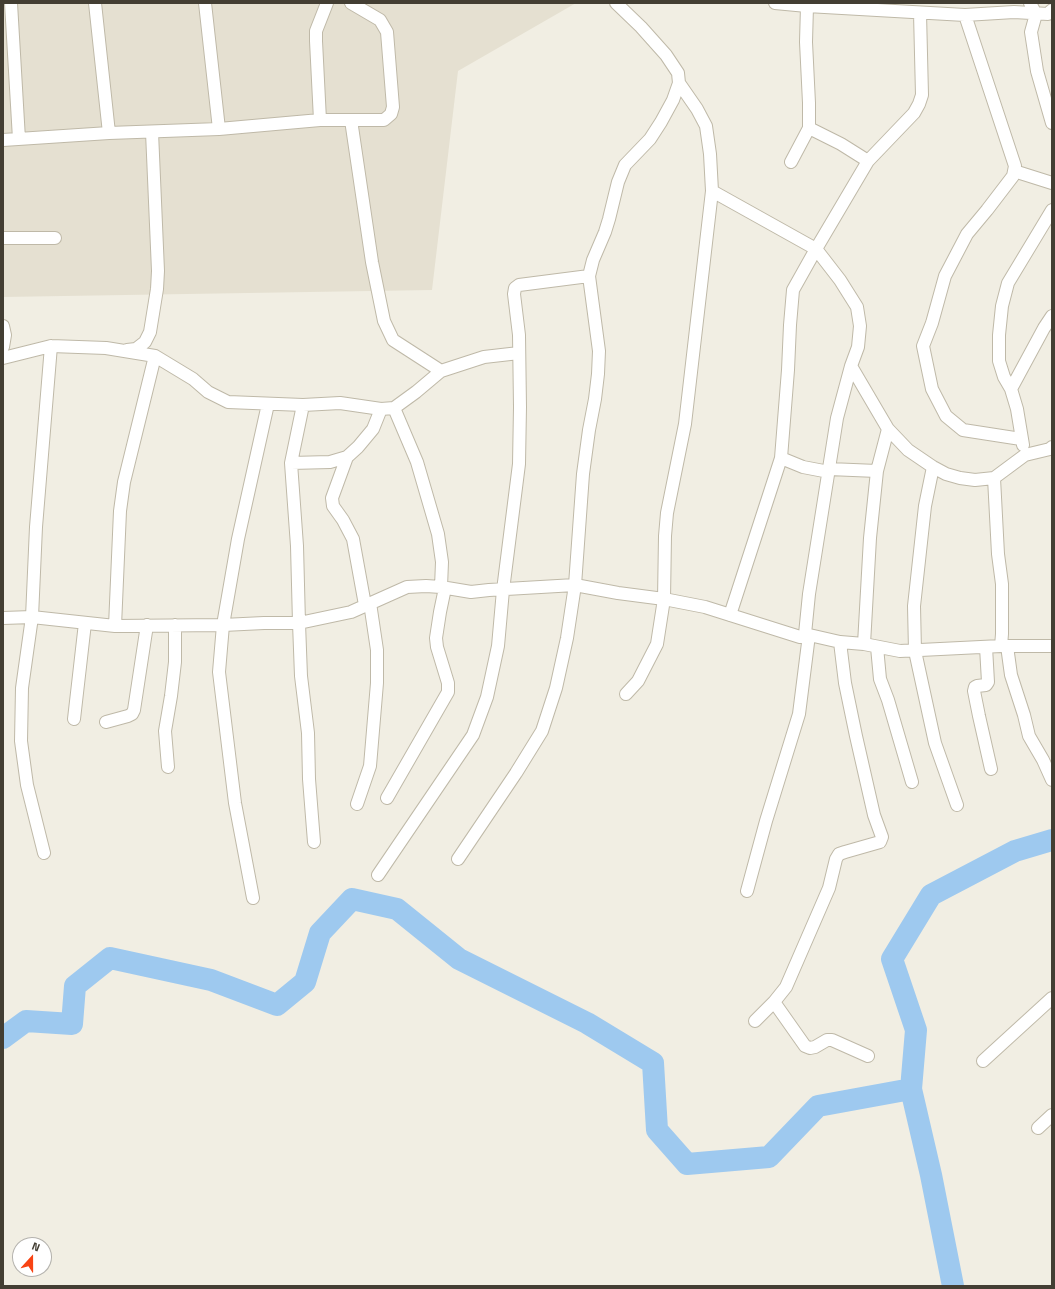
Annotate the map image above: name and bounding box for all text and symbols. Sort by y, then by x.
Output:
north arrow [12,1237,52,1277]
text: N [30,1238,42,1256]

